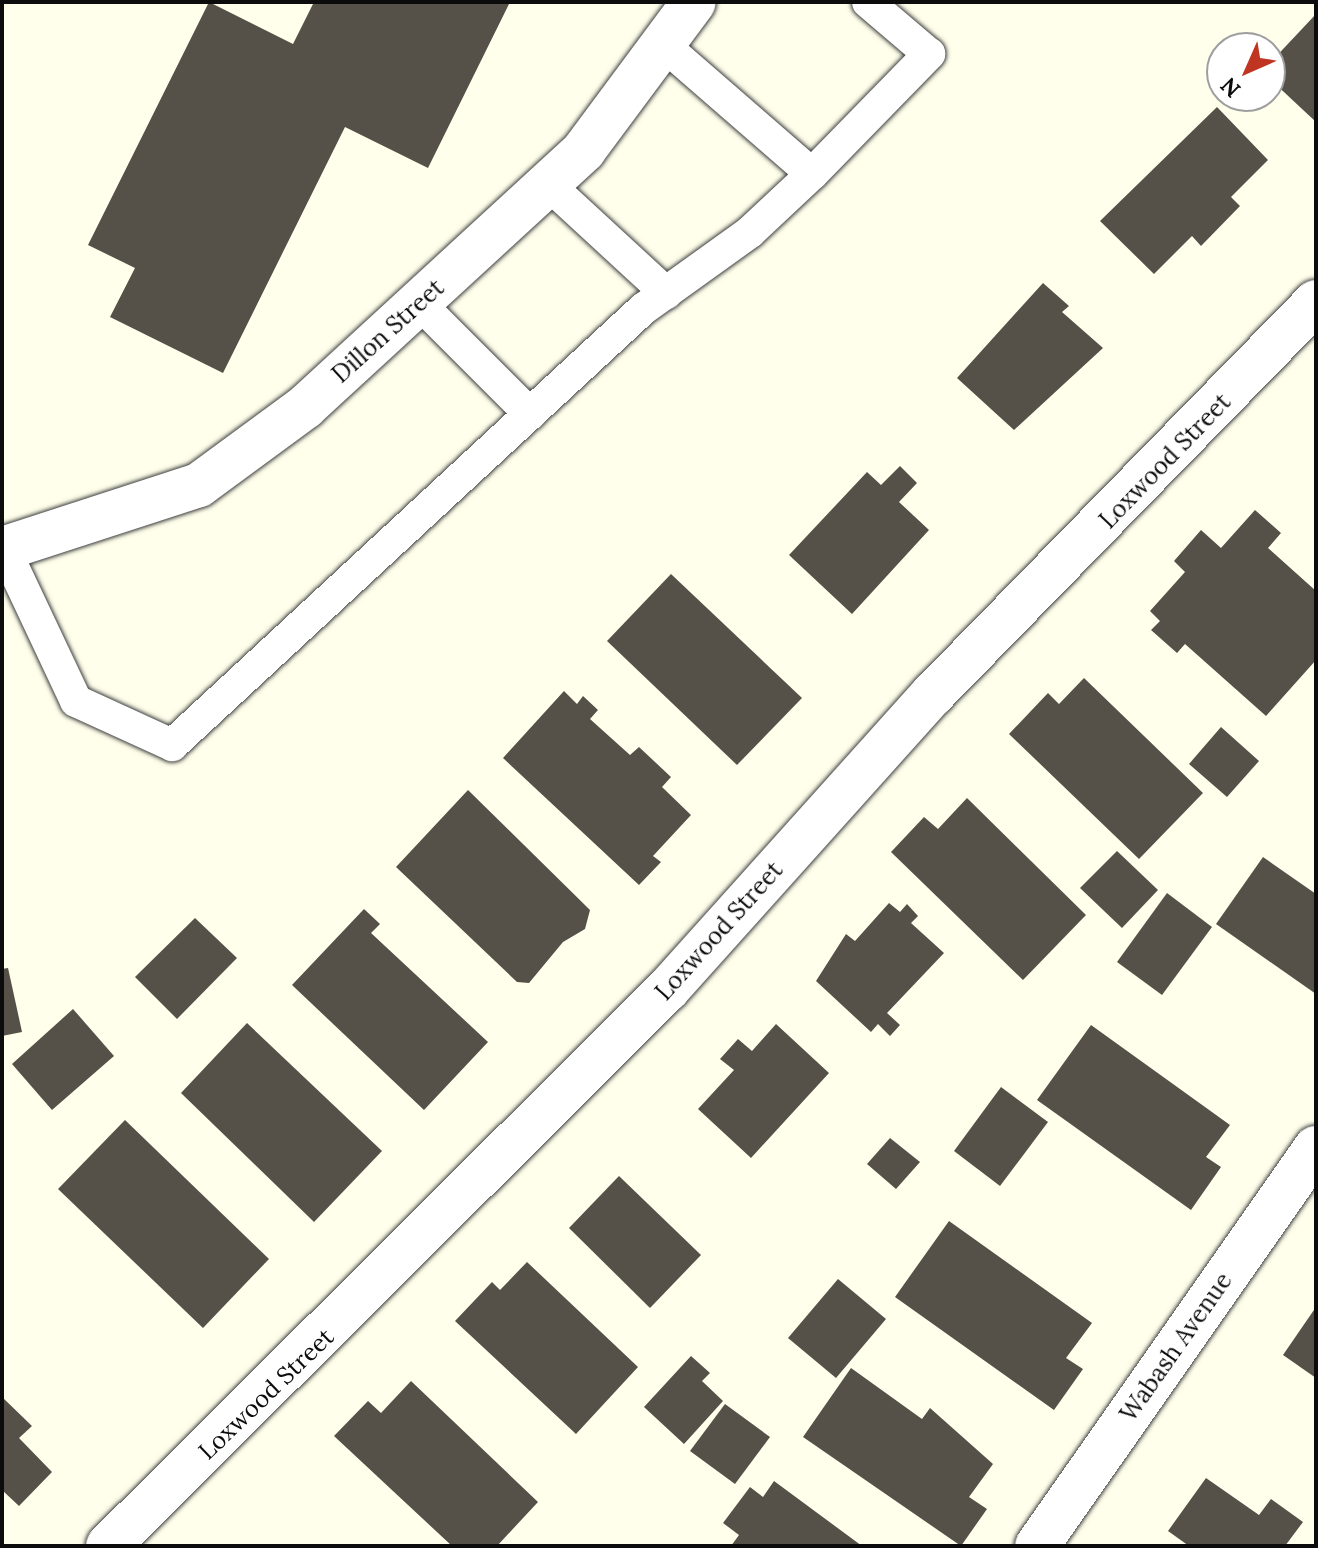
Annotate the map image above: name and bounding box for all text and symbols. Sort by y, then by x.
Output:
north arrow [1206,32,1286,112]
text: N [1215,72,1246,103]
street label: Dillon Street [326,273,450,389]
street label: Loxwood Street [1093,388,1237,534]
street label: Loxwood Street [649,856,789,1006]
street label: Wabash Avenue [1114,1267,1238,1427]
street label: Loxwood Street [193,1322,339,1466]

